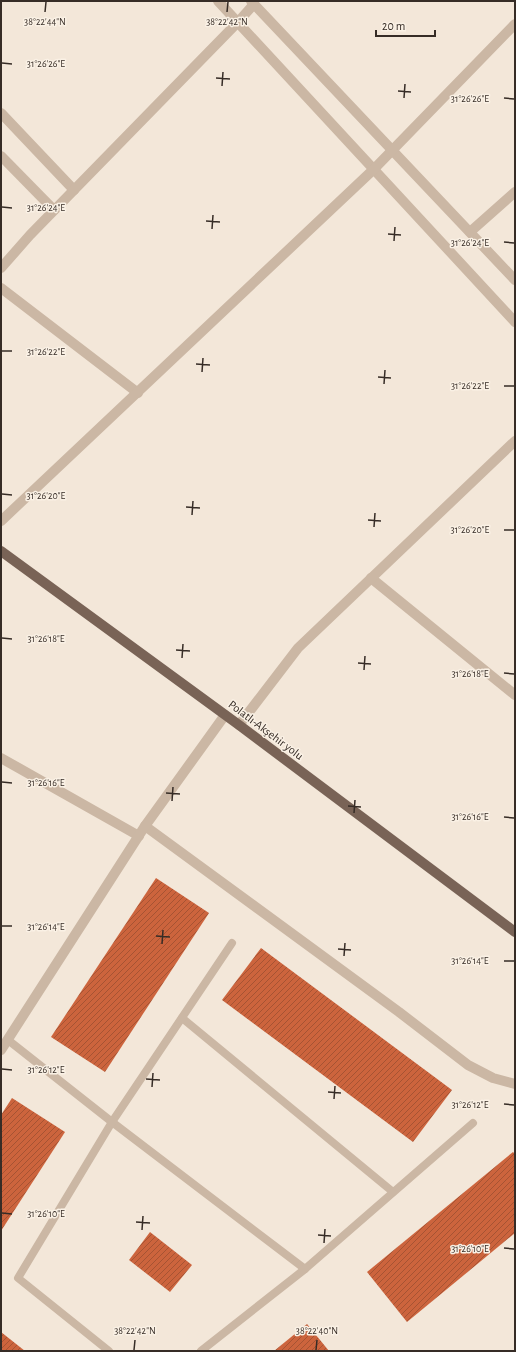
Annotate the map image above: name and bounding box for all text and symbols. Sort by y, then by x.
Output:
scale bar [376,12,435,38]
text: 38°22'44"N [24,17,66,27]
text: 38°22'42"N [206,17,248,27]
text: 20 m [382,20,405,32]
text: 31°26'26"E [27,59,65,69]
text: 31°26'26"E [451,94,489,104]
text: 31°26'24"E [27,203,65,213]
text: 31°26'24"E [451,238,489,248]
text: 31°26'22"E [27,347,65,357]
text: 31°26'22"E [451,381,489,391]
text: 31°26'20"E [27,491,66,501]
text: 31°26'20"E [451,525,490,535]
text: 31°26'18"E [27,634,65,644]
text: 31°26'18"E [451,669,489,679]
street label: Polatlı-Akşehir yolu [226,698,306,763]
text: 31°26'16"E [27,778,65,788]
text: 31°26'16"E [451,812,489,822]
text: 31°26'14"E [27,922,65,932]
text: 31°26'14"E [451,956,489,966]
text: 31°26'12"E [27,1065,65,1075]
text: 31°26'12"E [451,1100,489,1110]
text: 31°26'10"E [27,1209,65,1219]
text: 31°26'10"E [451,1244,489,1254]
text: 38°22'42"N [114,1326,156,1336]
text: 38°22'40"N [296,1326,338,1336]

